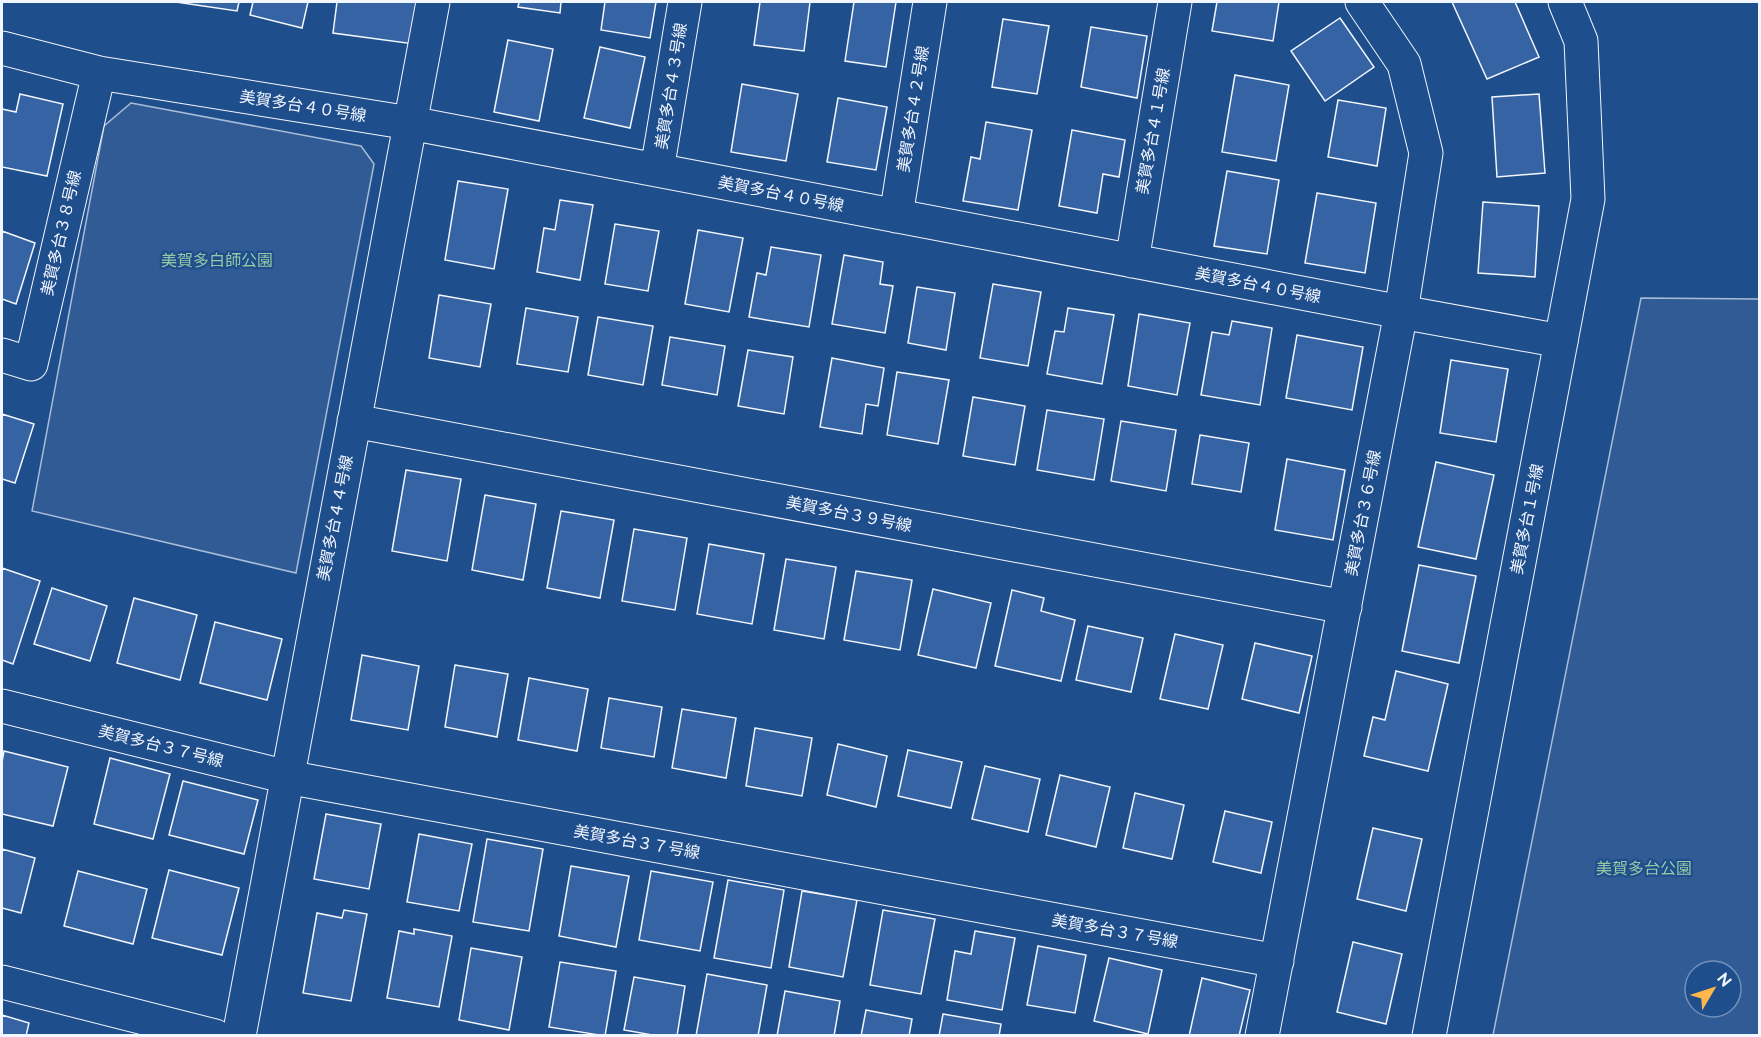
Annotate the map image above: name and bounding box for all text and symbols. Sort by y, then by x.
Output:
street label: 美賀多台４３号線 [652,21,690,151]
street label: 美賀多台４２号線 [894,44,932,174]
street label: 美賀多台４１号線 [1133,66,1173,196]
street label: 美賀多台４０号線 [238,87,368,125]
street label: 美賀多台３８号線 [37,168,85,298]
street label: 美賀多台４０号線 [716,172,846,216]
park label: 美賀多白師公園 [161,251,273,270]
street label: 美賀多台４０号線 [1193,263,1323,307]
street label: 美賀多台３６号線 [1341,448,1385,578]
street label: 美賀多台４４号線 [313,453,357,583]
street label: 美賀多台１号線 [1507,462,1547,576]
street label: 美賀多台３９号線 [784,492,914,536]
street label: 美賀多台３７号線 [97,721,225,771]
street label: 美賀多台３７号線 [572,822,702,862]
park label: 美賀多台公園 [1596,859,1692,878]
street label: 美賀多台３７号線 [1050,911,1180,951]
north arrow [1683,959,1743,1019]
text: N [1713,969,1735,991]

